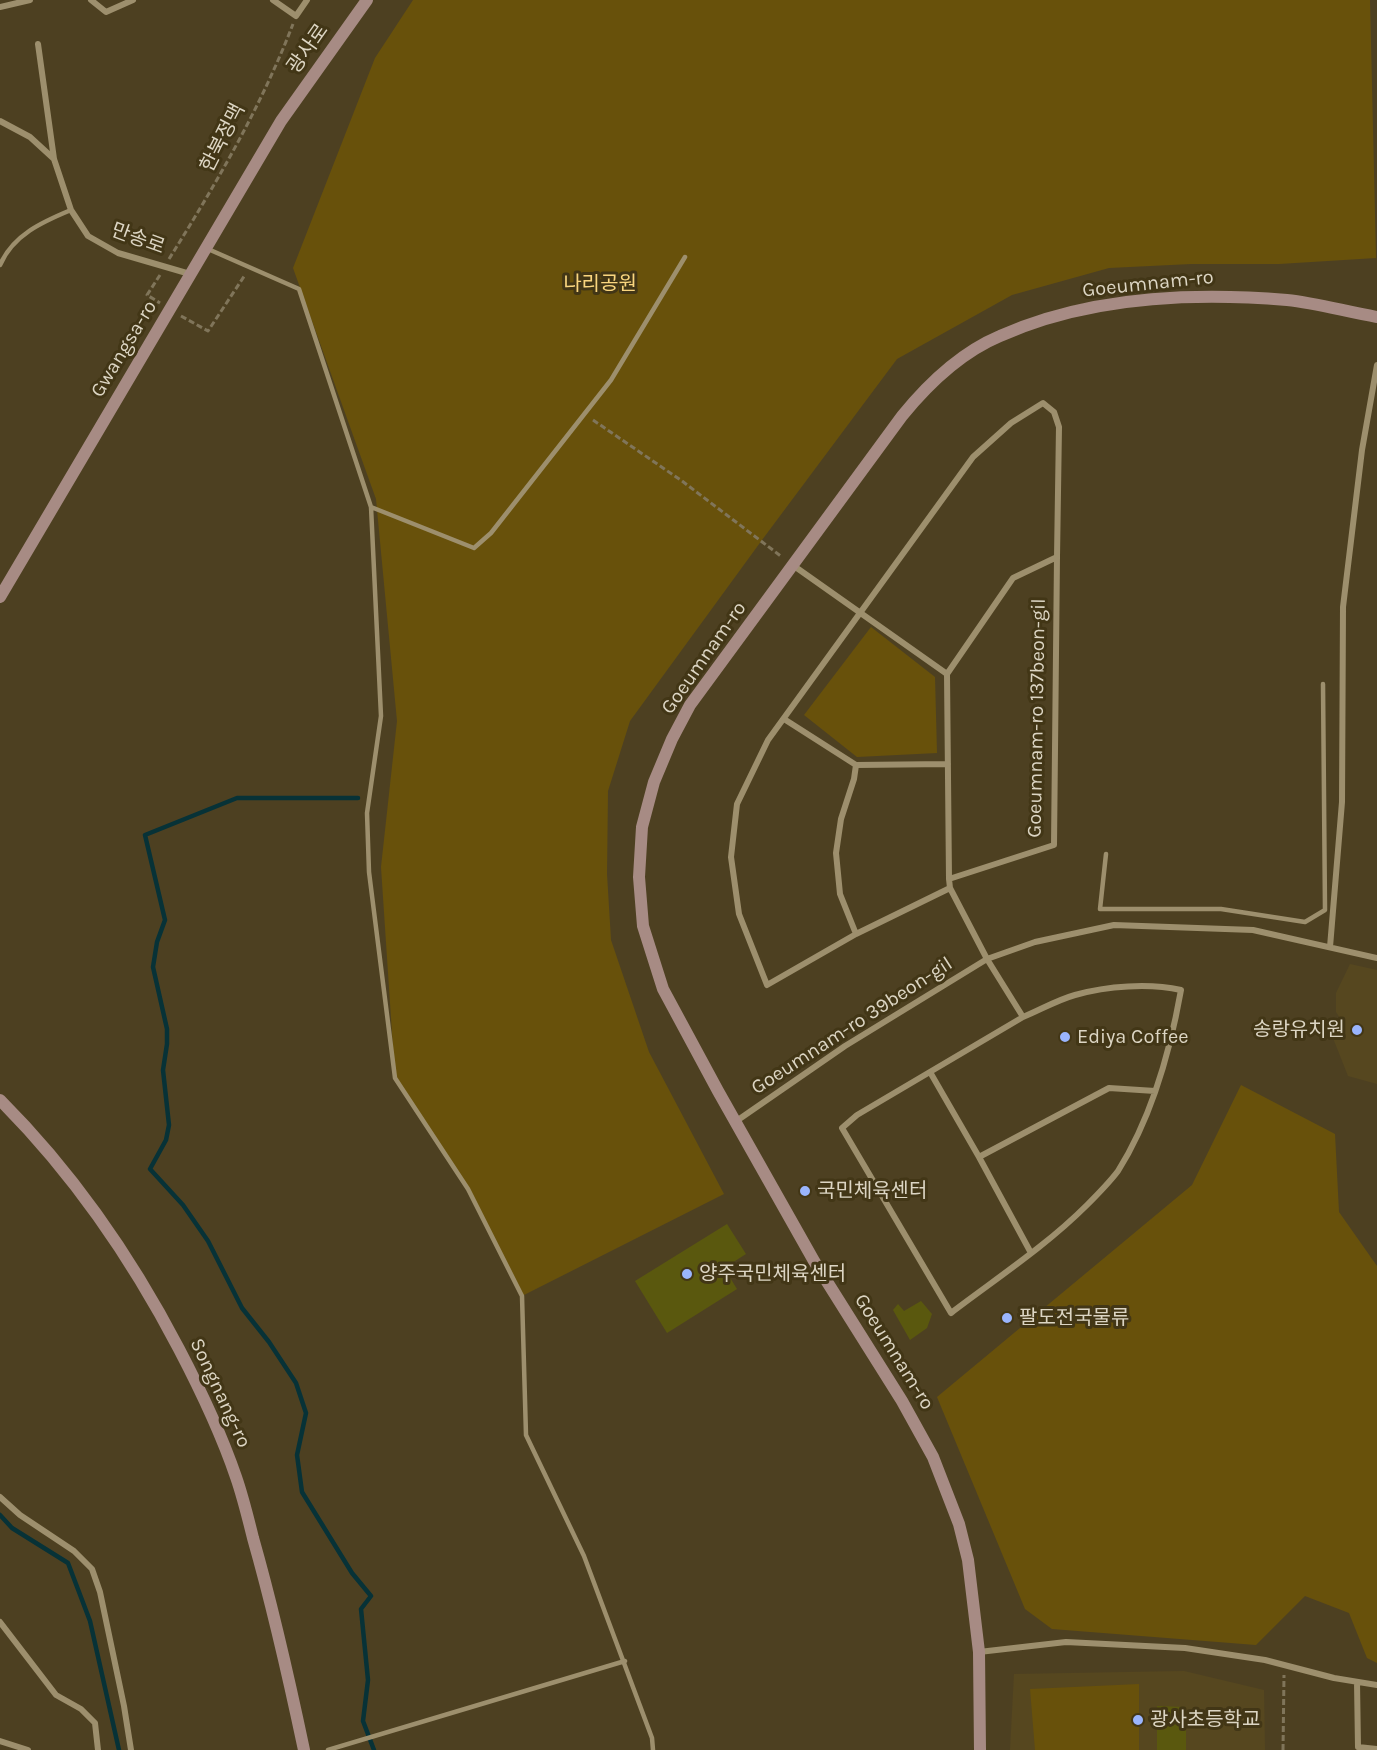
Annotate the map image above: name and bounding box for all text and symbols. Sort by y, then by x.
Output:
street label: 광사로 [282,20,334,78]
street label: 한북정맥 [196,100,250,176]
street label: 만송로 [108,218,168,260]
street label: Goeumnam-ro [1081,265,1215,303]
park label: 나리공원 [563,272,637,296]
street label: Gwangsa-ro [86,296,162,402]
street label: Goeumnam-ro [656,597,752,719]
street label: Goeumnam-ro 137beon-gil [1023,598,1051,838]
street label: Goeumnam-ro 39beon-gil [747,952,957,1100]
place label: 송랑유치원 [1253,1018,1345,1042]
marker: 송랑유치원 [1350,1023,1364,1037]
place label: Ediya Coffee [1077,1025,1189,1049]
marker: Ediya Coffee [1058,1030,1072,1044]
place label: 국민체육센터 [817,1179,927,1203]
marker: 국민체육센터 [798,1184,812,1198]
place label: 양주국민체육센터 [699,1262,846,1286]
marker: 양주국민체육센터 [680,1267,694,1281]
street label: Goeumnam-ro [849,1290,939,1414]
place label: 팔도전국물류 [1019,1306,1129,1330]
marker: 팔도전국물류 [1000,1311,1014,1325]
street label: Songnang-ro [184,1334,256,1452]
place label: 광사초등학교 [1150,1708,1260,1732]
marker: 광사초등학교 [1131,1713,1145,1727]

